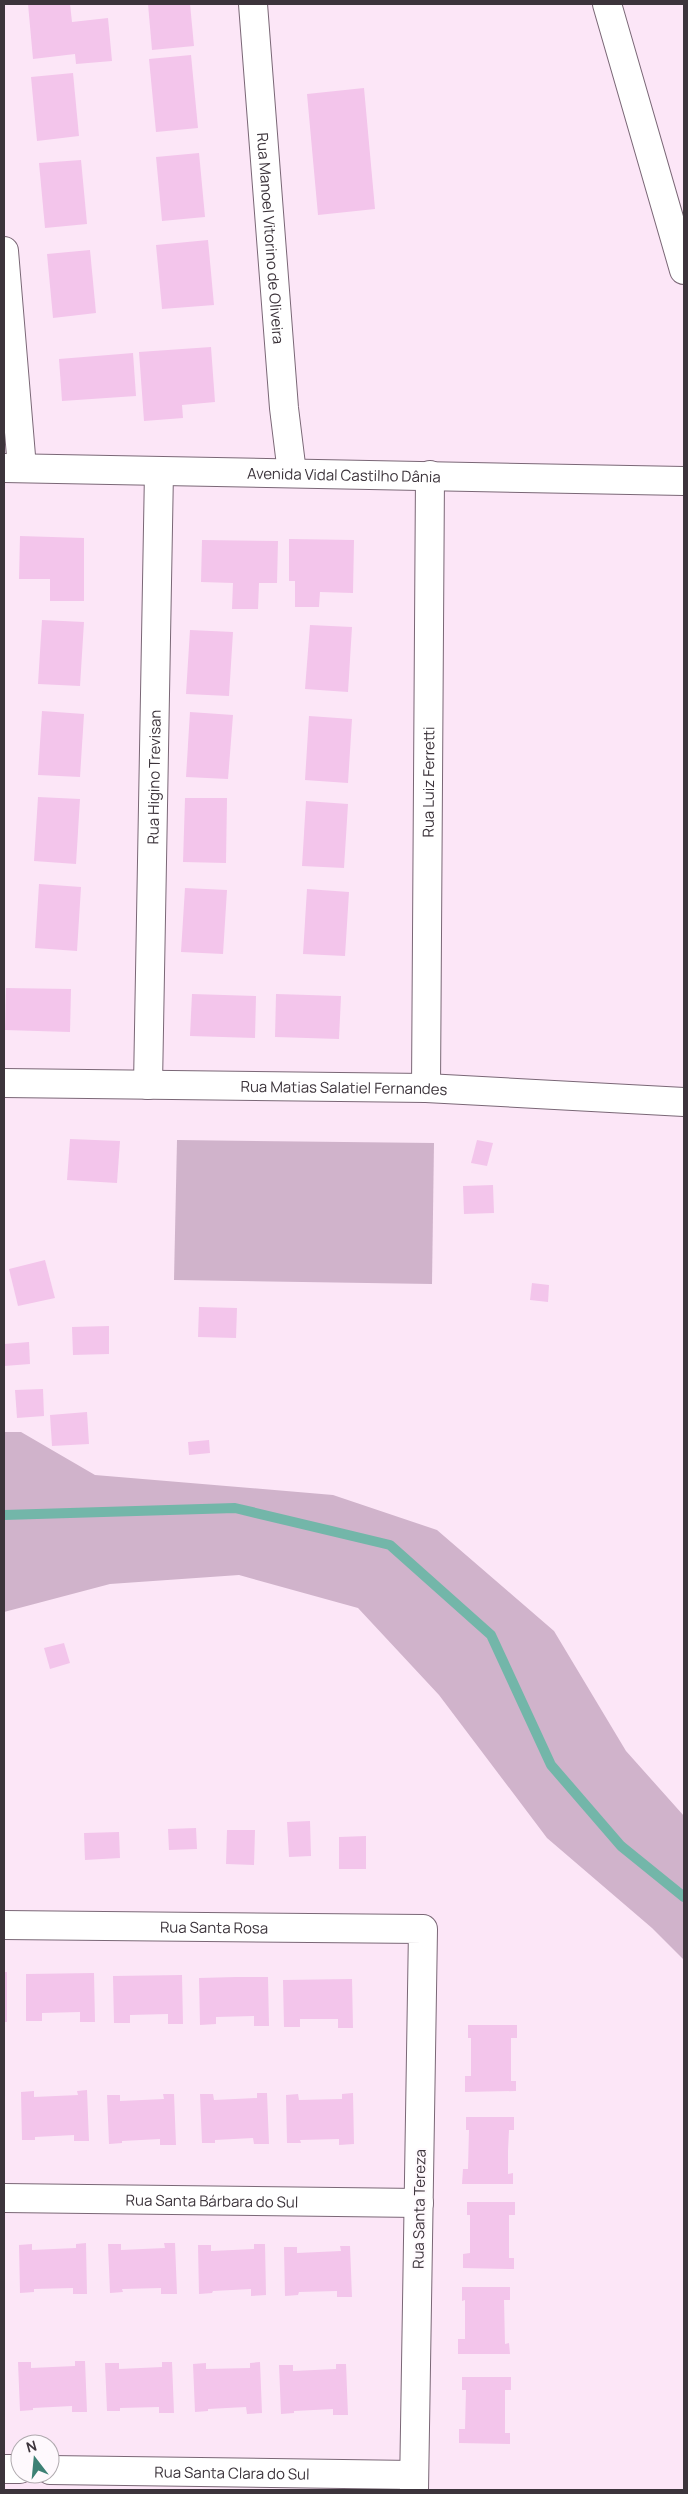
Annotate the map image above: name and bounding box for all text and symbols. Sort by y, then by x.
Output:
street label: Rua Manoel Vitorino de Oliveira [252,132,290,345]
street label: Avenida Vidal Castilho Dânia [247,462,441,487]
street label: Rua Higino Trevisan [142,709,165,845]
street label: Rua Luiz Ferretti [417,726,439,838]
street label: Rua Matias Salatiel Fernandes [240,1075,448,1100]
street label: Rua Santa Rosa [160,1916,268,1938]
street label: Rua Santa Tereza [407,2149,431,2269]
street label: Rua Santa Bárbara do Sul [126,2189,298,2212]
north arrow [10,2434,60,2484]
text: N [24,2436,39,2457]
street label: Rua Santa Clara do Sul [154,2461,310,2484]

